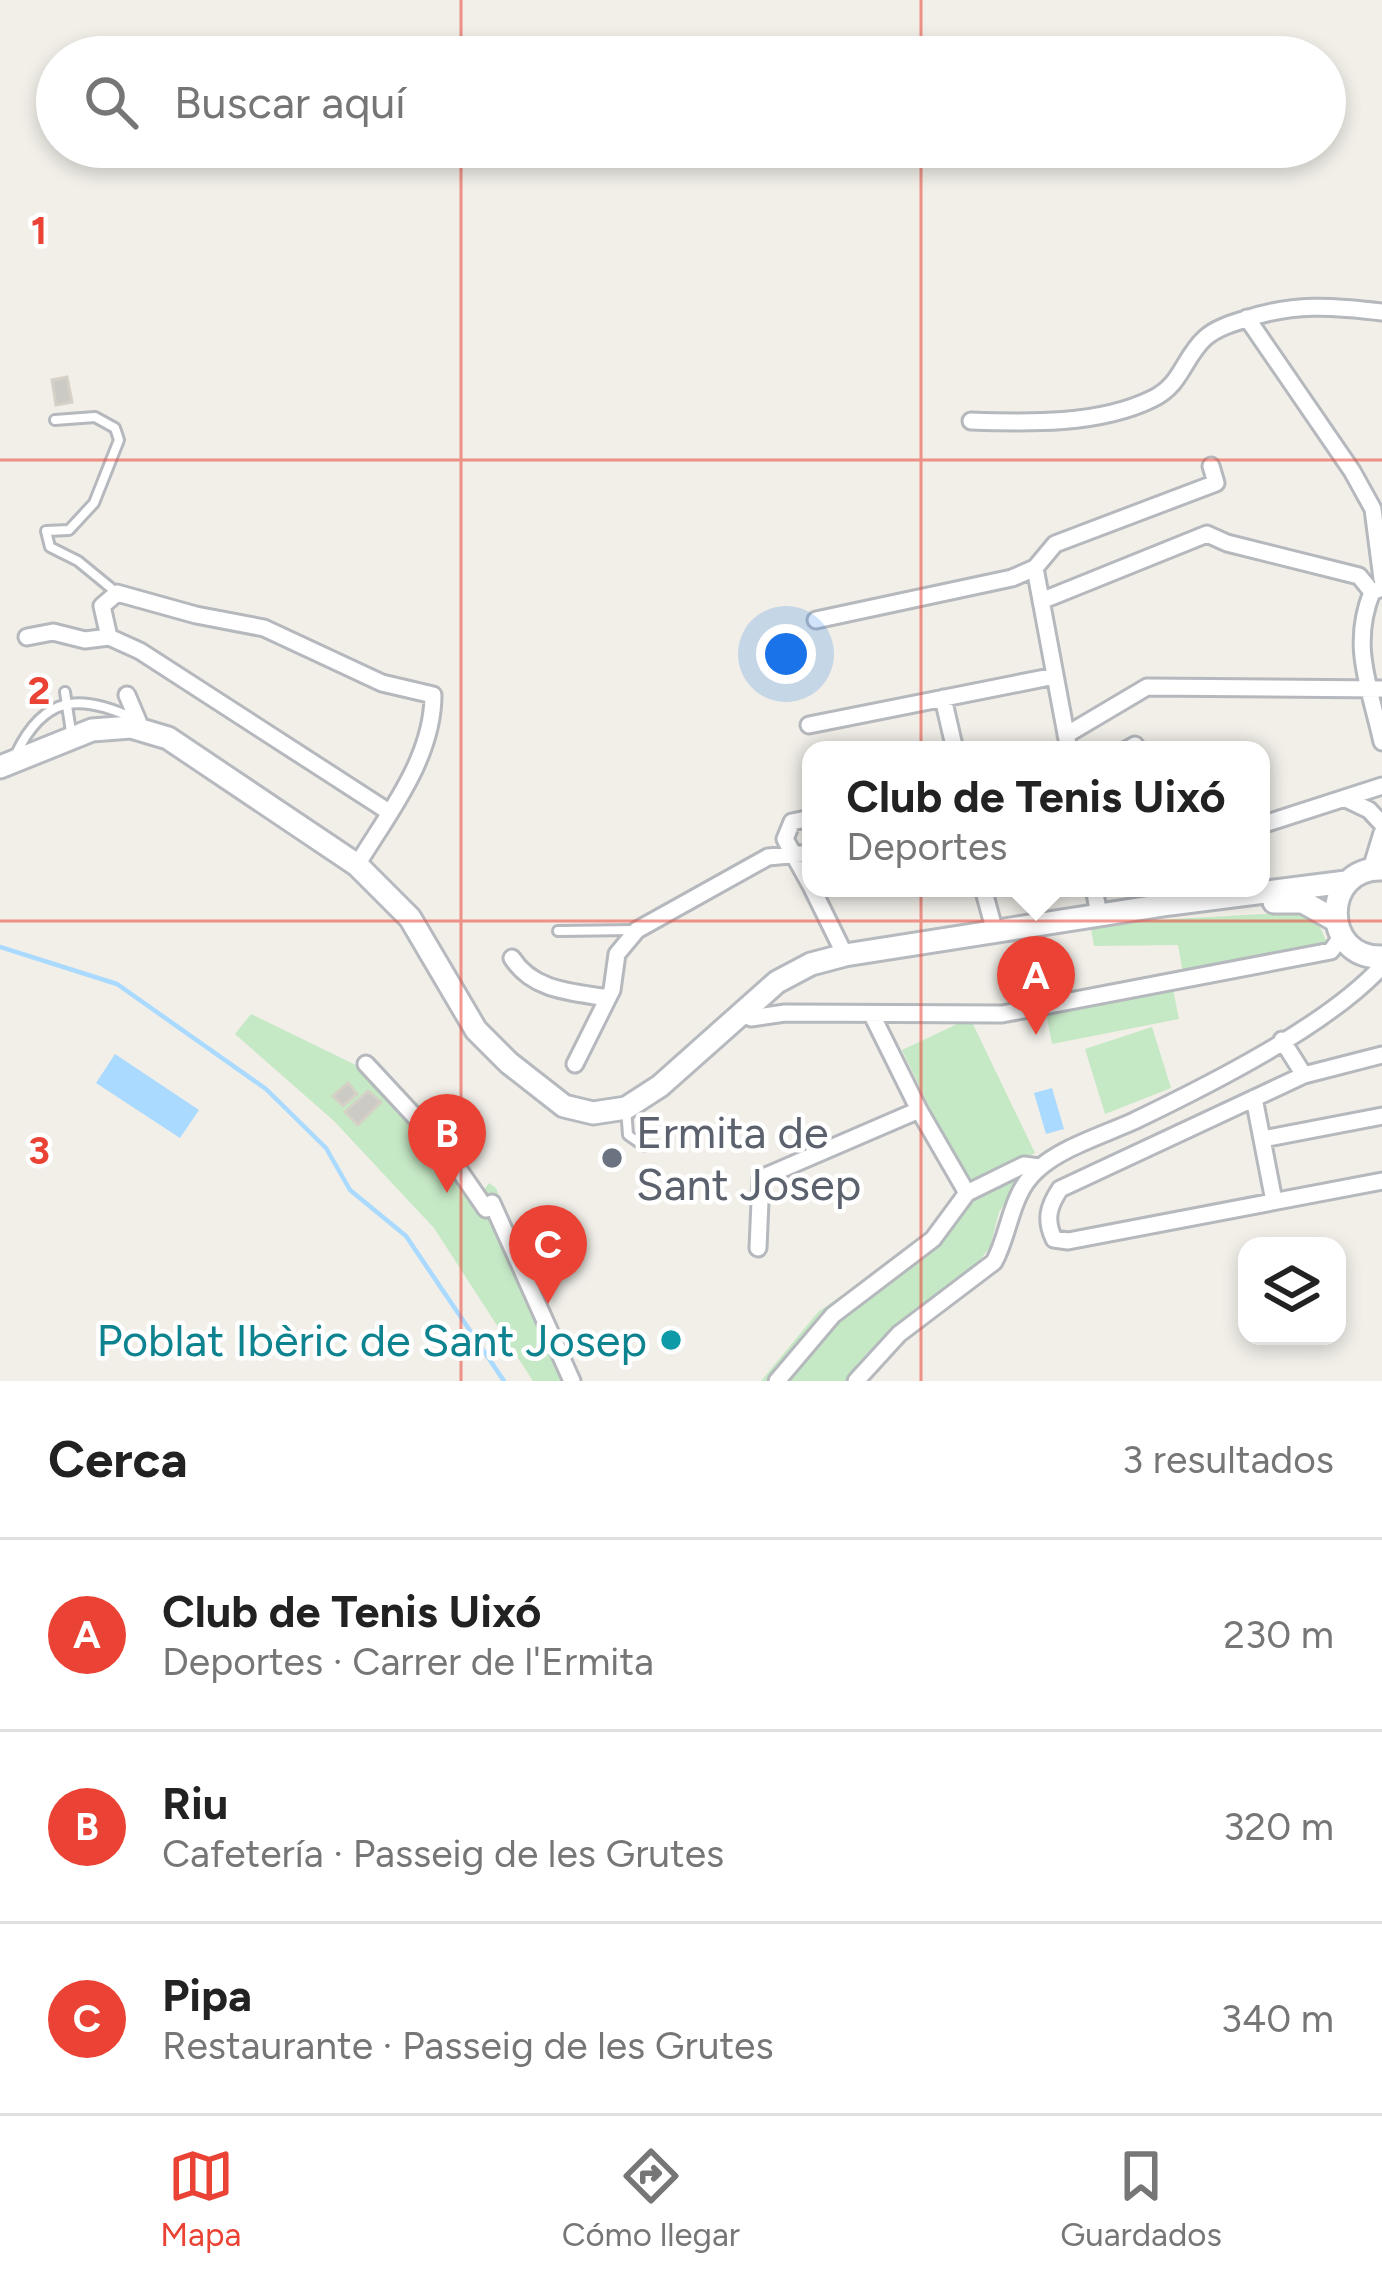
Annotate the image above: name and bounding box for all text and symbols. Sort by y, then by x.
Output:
search box [36,36,1346,168]
icon: search [78,69,144,135]
text: Buscar aquí [174,75,406,129]
text: 1 [31,207,47,254]
your location [756,624,816,684]
text: 2 [28,667,50,714]
popup [802,741,1270,897]
text: Club de Tenis Uixó [846,769,1226,823]
text: Deportes [846,823,1007,870]
pin: A [997,936,1075,1035]
pin: B [408,1094,486,1193]
place label: Ermita de Sant Josep [636,1105,861,1211]
text: 3 [28,1127,50,1174]
marker: Ermita de Sant Josep [599,1145,625,1171]
pin: C [509,1205,587,1304]
map controls [1238,1237,1346,1345]
button: layers [1238,1237,1346,1345]
place label: Poblat Ibèric de Sant Josep [96,1313,647,1367]
marker: Poblat Ibèric de Sant Josep [658,1327,684,1353]
text: Cerca [48,1429,188,1490]
text: 3 resultados [1122,1436,1334,1483]
text: Club de Tenis Uixó [162,1584,541,1638]
text: A [73,1611,101,1658]
text: 230 m [1223,1611,1334,1658]
text: Deportes · Carrer de l'Ermita [162,1638,654,1685]
text: Riu [162,1776,228,1830]
text: B [75,1803,99,1850]
text: 320 m [1223,1803,1334,1850]
text: Cafetería · Passeig de les Grutes [162,1830,724,1877]
text: Pipa [162,1968,252,2022]
text: C [73,1995,101,2042]
text: 340 m [1221,1995,1334,2042]
text: Restaurante · Passeig de les Grutes [162,2022,774,2069]
tab: Mapa [160,2143,241,2254]
tab: Cómo llegar [562,2143,740,2254]
tab: Guardados [1060,2143,1222,2254]

